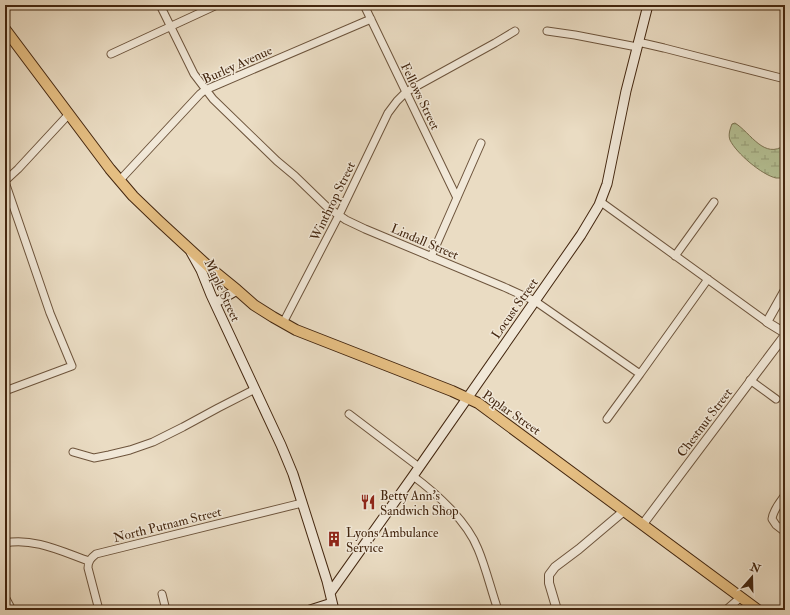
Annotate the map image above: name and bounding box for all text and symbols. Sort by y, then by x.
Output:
street label: Burley Avenue [200,42,276,88]
street label: Fellows Street [397,60,443,133]
street label: Winthrop Street [306,159,360,245]
street label: Lindall Street [388,220,461,263]
street label: Maple Street [200,257,244,325]
street label: Locust Street [488,275,542,342]
street label: Chestnut Street [674,385,736,460]
street label: Poplar Street [479,387,544,440]
place label: Betty Ann's Sandwich Shop [380,488,459,520]
restaurant icon: Betty Ann's Sandwich Shop [359,493,377,511]
street label: North Putnam Street [111,504,223,546]
place label: Lyons Ambulance Service [346,525,439,556]
building icon: Lyons Ambulance Service [325,530,343,548]
north arrow [732,557,772,597]
text: N [747,560,763,576]

